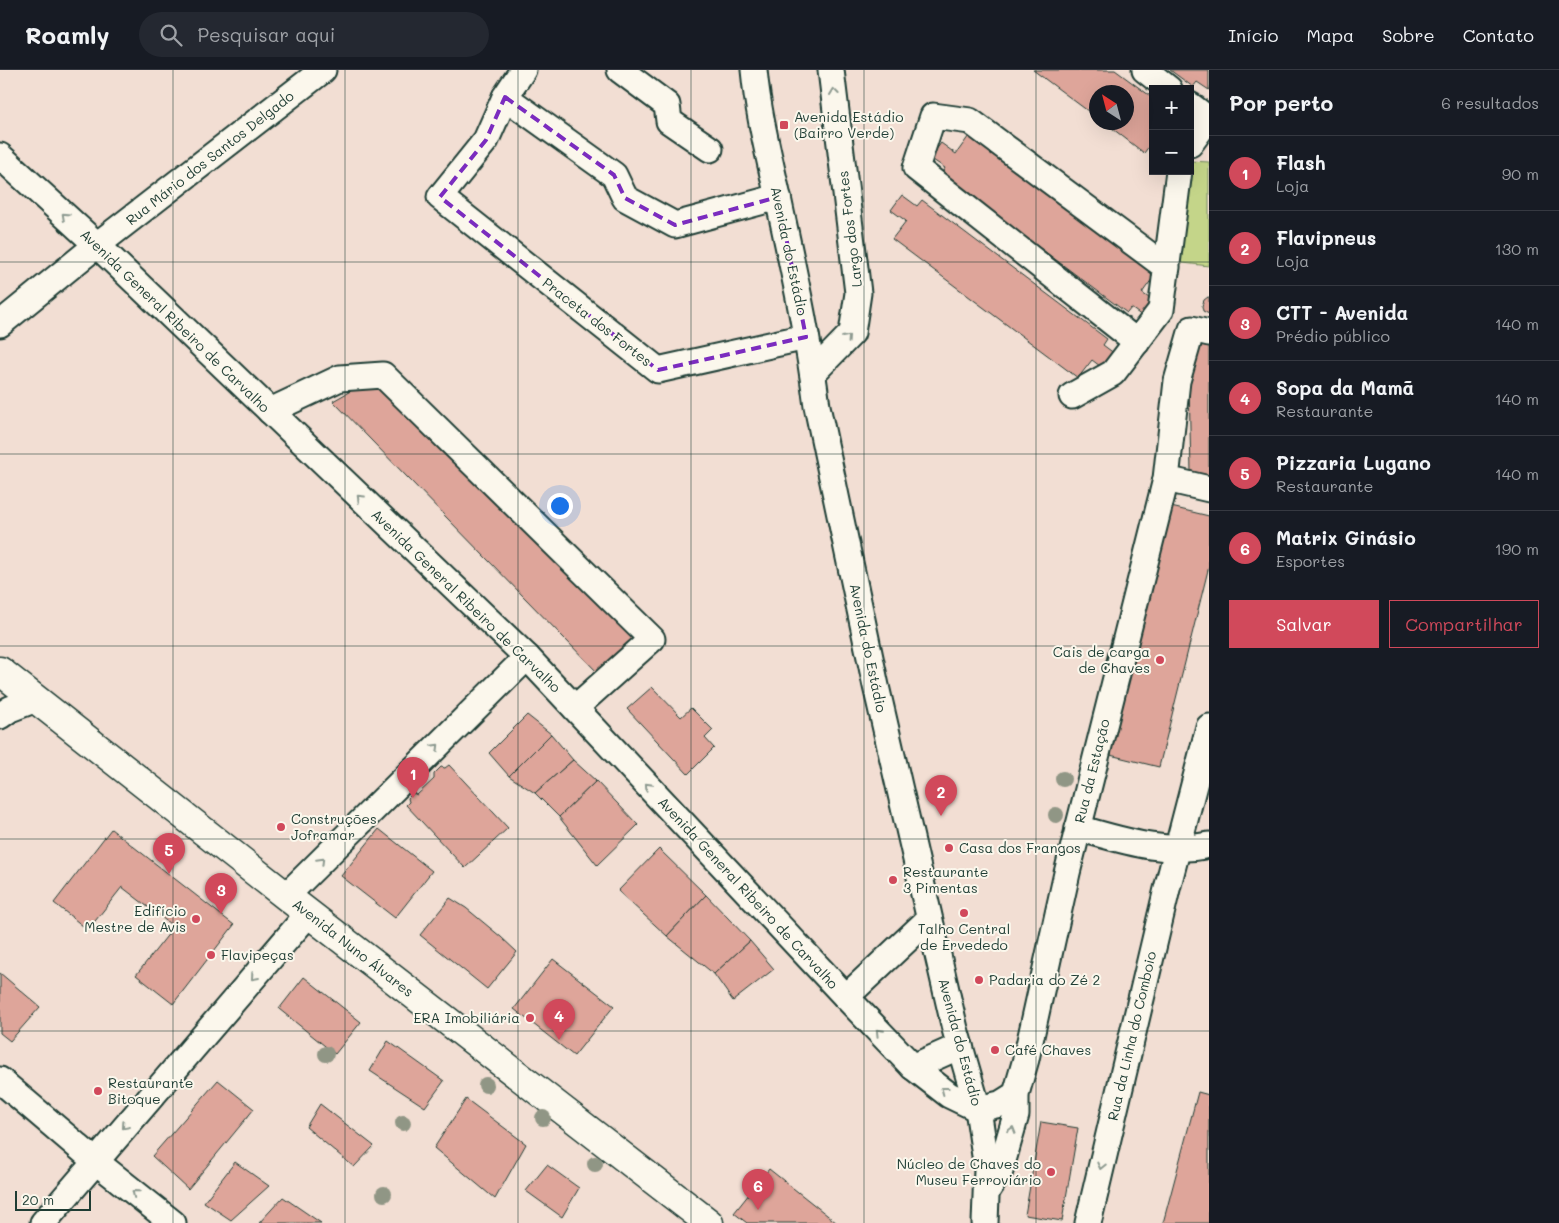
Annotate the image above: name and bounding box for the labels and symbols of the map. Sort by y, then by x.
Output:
north arrow [1089,85,1134,130]
street label: Rua Mário dos Santos Delgado [122,86,298,229]
one-way arrow [829,88,840,96]
place label: Avenida Estádio (Bairro Verde) [794,107,904,142]
marker: Avenida Estádio (Bairro Verde) [778,119,790,131]
street label: Largo dos Fortes [833,170,866,288]
street label: Avenida do Estádio [767,185,812,317]
one-way arrow [62,213,71,222]
street label: Avenida General Ribeiro de Carvalho [77,225,274,416]
street label: Praceta dos Fortes [539,273,656,370]
one-way arrow [841,334,850,343]
your location [547,493,573,519]
one-way arrow [357,495,366,504]
street label: Avenida General Ribeiro de Carvalho [368,505,565,696]
street label: Avenida do Estádio [846,582,891,714]
place label: Cais de carga de Chaves [1053,642,1150,677]
marker: Cais de carga de Chaves [1154,654,1166,666]
street label: Rua da Estação [1069,717,1114,825]
one-way arrow [431,744,440,753]
pin: 1 [397,757,429,798]
pin: 2 [925,775,957,816]
one-way arrow [645,783,654,792]
street label: Avenida General Ribeiro de Carvalho [654,792,843,993]
place label: Construções Joframar [291,809,377,844]
marker: Construções Joframar [275,821,287,833]
pin: 5 [153,833,185,874]
place label: Casa dos Frangos [959,838,1081,857]
marker: Casa dos Frangos [943,842,955,854]
one-way arrow [315,858,324,867]
place label: Restaurante 3 Pimentas [903,862,988,897]
pin: 3 [205,873,237,914]
marker: Restaurante 3 Pimentas [887,874,899,886]
street label: Avenida Nuno Álvares [289,894,418,1001]
place label: Edifício Mestre de Avis [84,901,186,936]
marker: Talho Central de Ervededo [958,907,970,919]
marker: Edifício Mestre de Avis [190,913,202,925]
place label: Talho Central de Ervededo [918,919,1010,954]
place label: Flavipeças [221,945,294,964]
marker: Flavipeças [205,949,217,961]
street label: Rua da Linha do Comboio [1103,949,1160,1122]
place label: Padaria do Zé 2 [989,970,1100,989]
one-way arrow [251,971,260,980]
marker: Padaria do Zé 2 [973,974,985,986]
street label: Avenida do Estádio [934,976,987,1108]
pin: 4 [543,999,575,1040]
place label: ERA Imobiliária [413,1008,520,1027]
marker: ERA Imobiliária [524,1012,536,1024]
one-way arrow [876,1028,885,1037]
place label: Café Chaves [1005,1040,1091,1059]
marker: Café Chaves [989,1044,1001,1056]
place label: Restaurante Bitoque [108,1073,193,1108]
marker: Restaurante Bitoque [92,1085,104,1097]
one-way arrow [940,1087,950,1096]
one-way arrow [122,1121,131,1130]
one-way arrow [1006,1126,1016,1134]
place label: Núcleo de Chaves do Museu Ferroviário [897,1154,1041,1189]
one-way arrow [1096,1162,1107,1171]
marker: Núcleo de Chaves do Museu Ferroviário [1045,1166,1057,1178]
pin: 6 [742,1169,774,1210]
scale bar [15,1188,91,1211]
one-way arrow [131,1189,140,1198]

